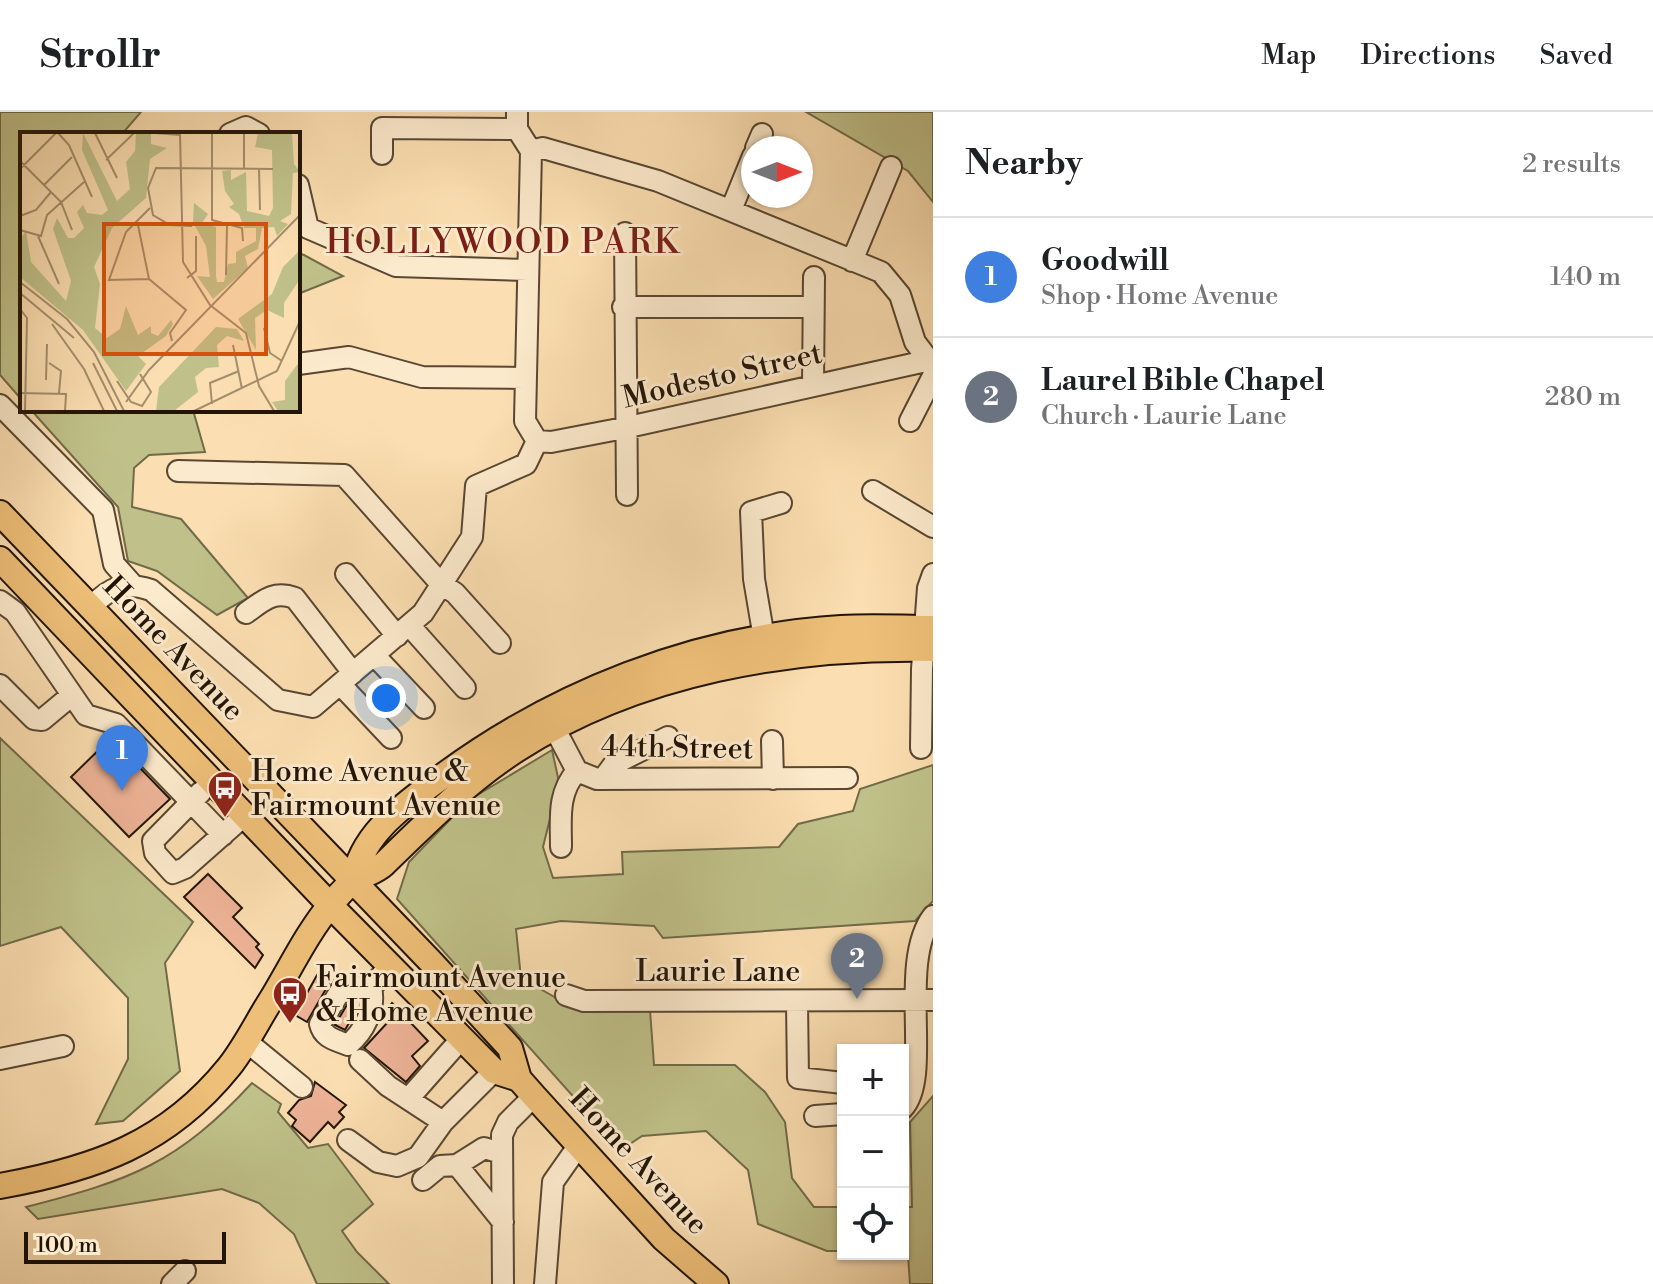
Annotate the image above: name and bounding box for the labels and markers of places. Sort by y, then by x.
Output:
pin: 1 [96,725,148,791]
place label: Home Avenue & Fairmount Avenue [251,753,501,825]
bus stop icon: Home Avenue & Fairmount Avenue [206,769,244,819]
pin: 2 [831,933,883,999]
place label: Fairmount Avenue & Home Avenue [316,959,566,1031]
bus stop icon: Fairmount Avenue & Home Avenue [271,975,309,1025]

